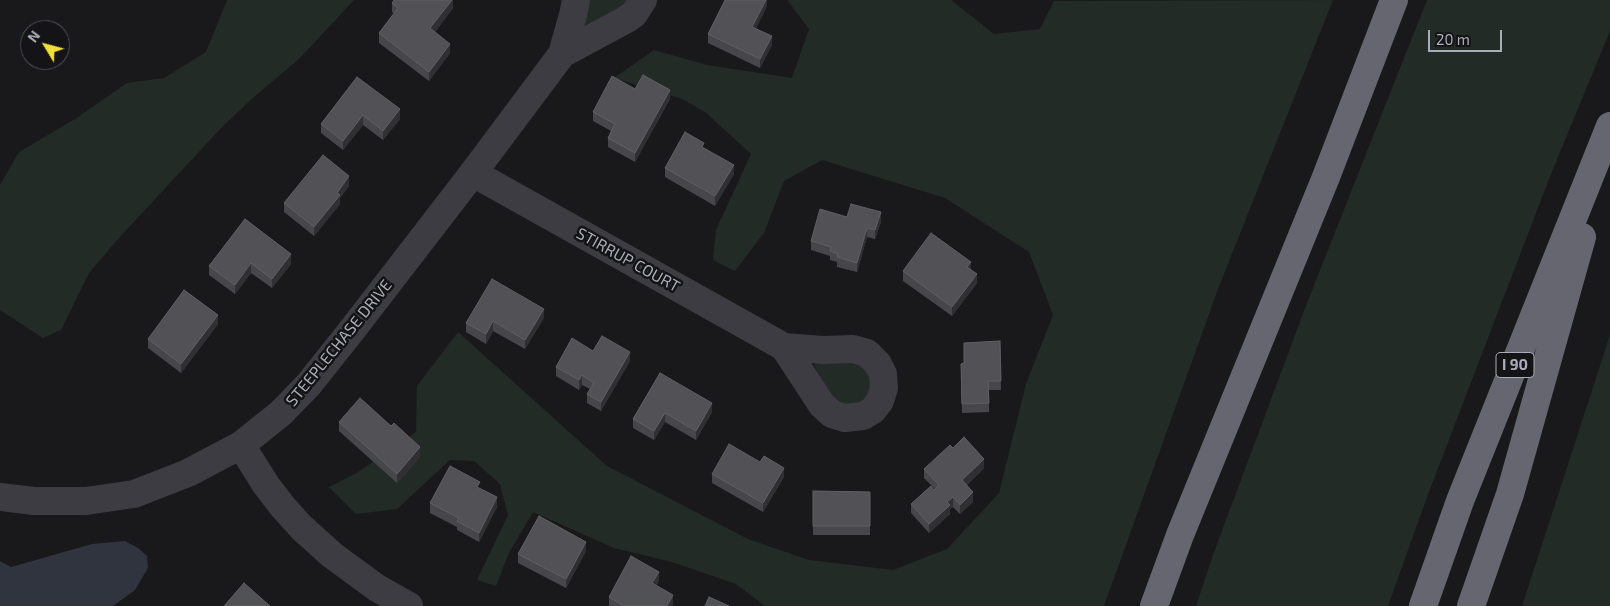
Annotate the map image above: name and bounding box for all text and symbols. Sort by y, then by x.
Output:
north arrow [20,20,70,70]
scale bar [1430,20,1504,52]
text: N [24,27,43,45]
text: 20 m [1436,30,1470,48]
street label: STIRRUP COURT [573,224,683,296]
street label: STEEPLECHASE DRIVE [282,276,396,410]
road number: I 90 [1496,352,1534,378]

